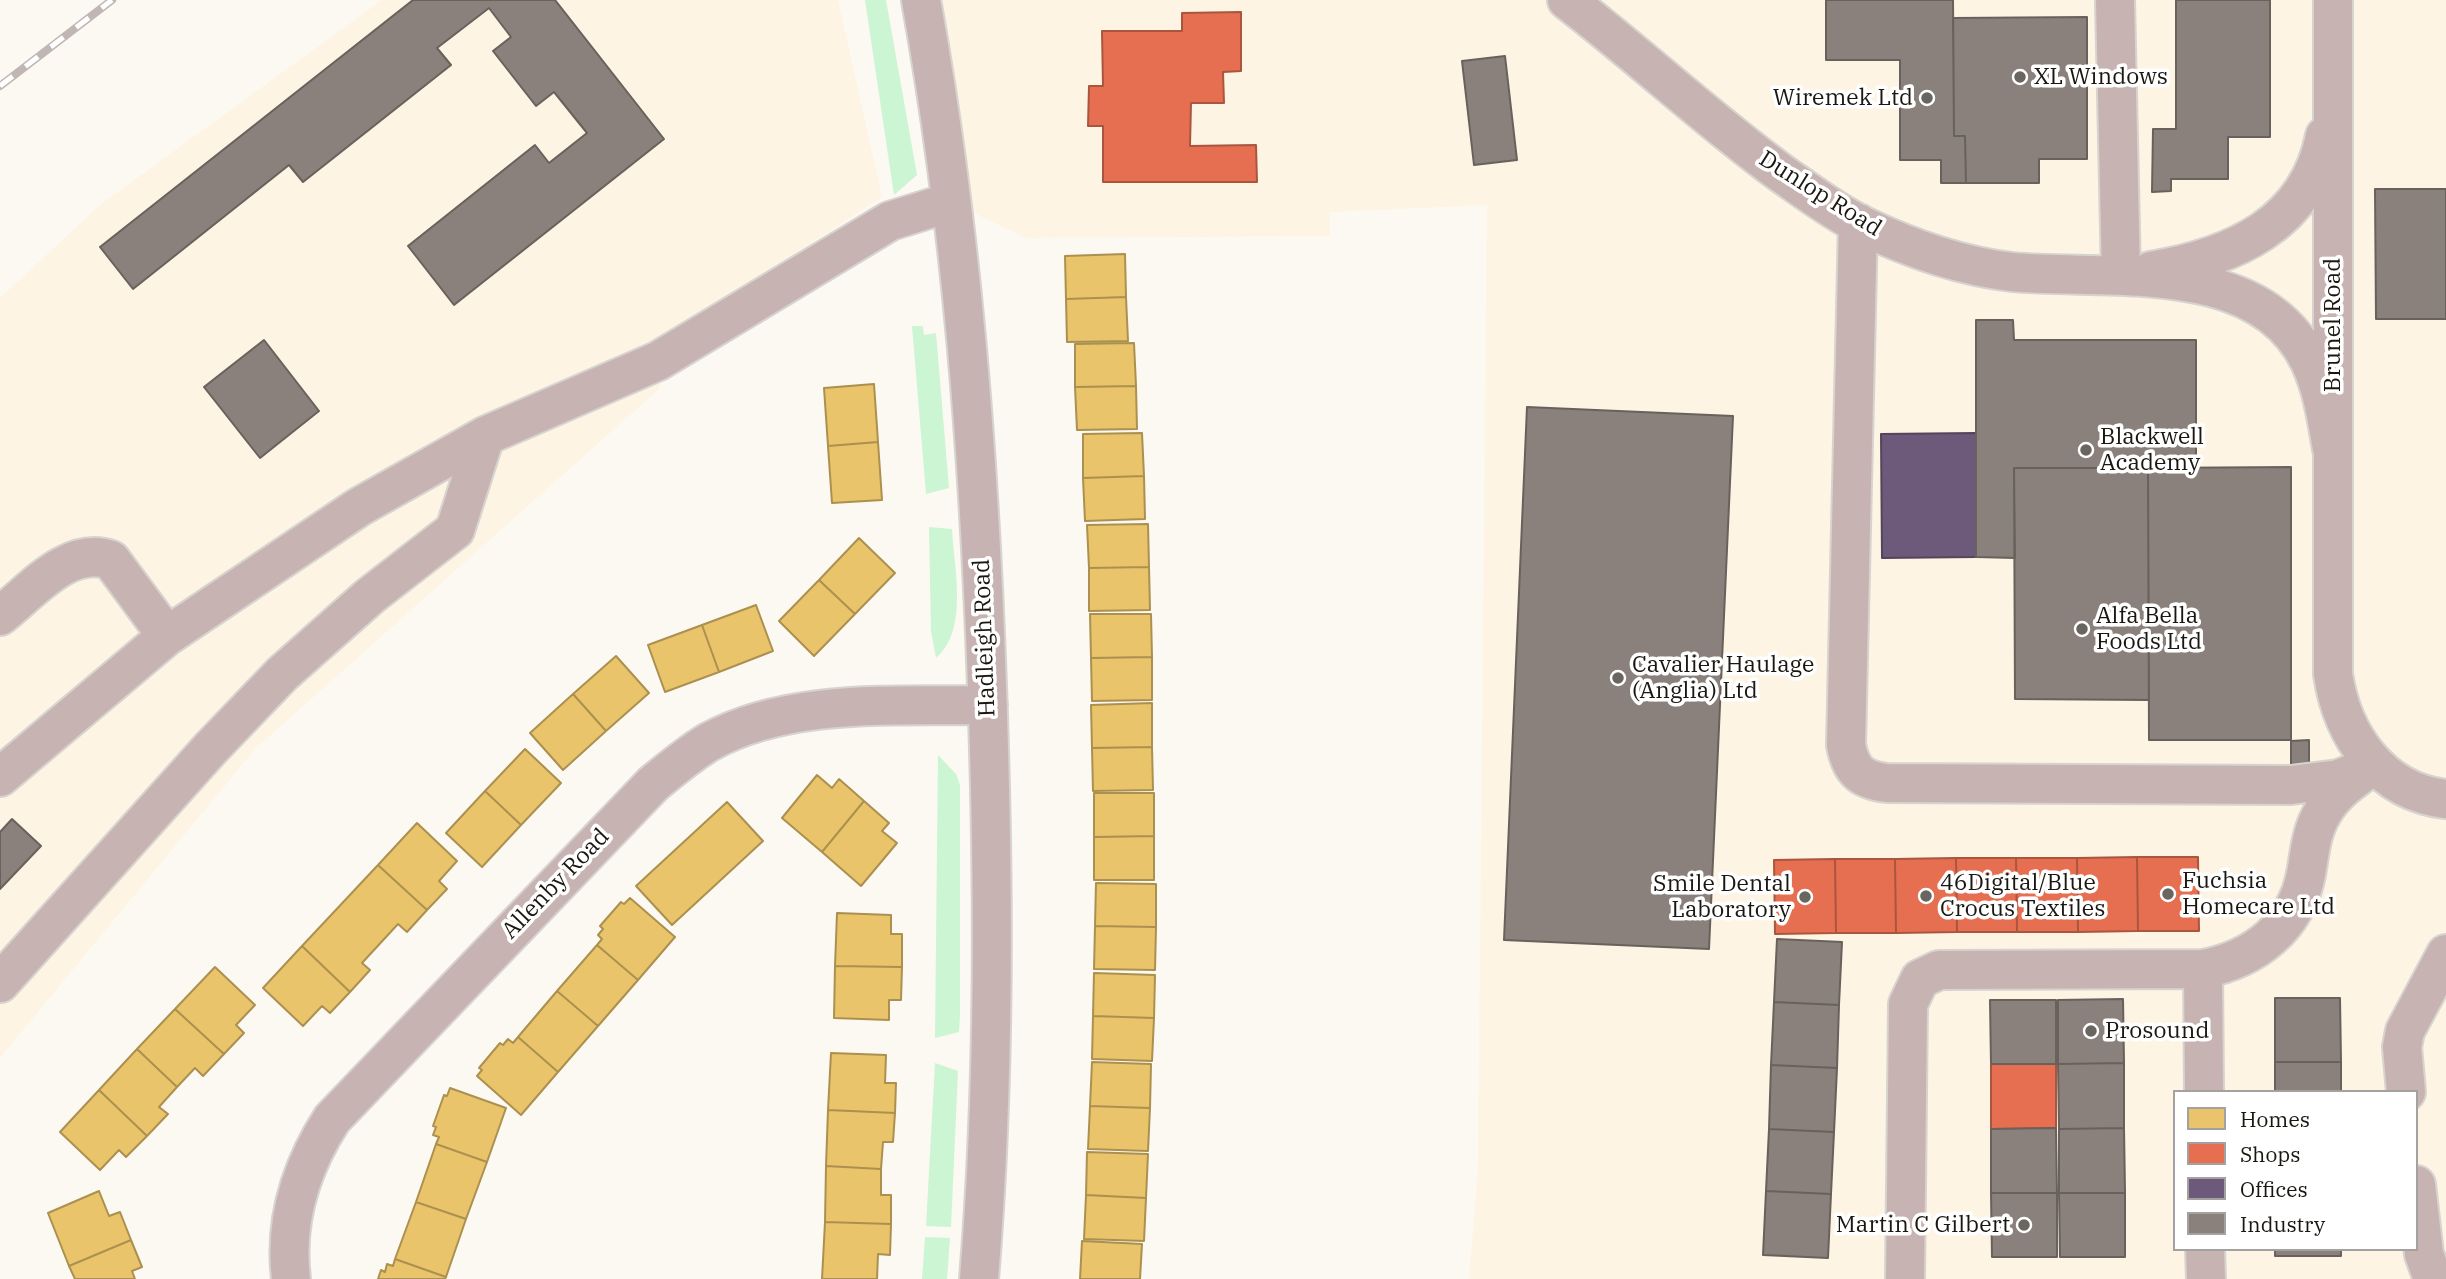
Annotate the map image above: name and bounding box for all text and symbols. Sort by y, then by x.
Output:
place label: XL Windows [2034,63,2168,91]
marker: XL Windows [2012,69,2028,85]
place label: Wiremek Ltd [1773,84,1913,112]
marker: Wiremek Ltd [1919,90,1935,106]
street label: Dunlop Road [1754,145,1886,243]
street label: Brunel Road [2319,258,2347,392]
place label: Blackwell Academy [2100,423,2204,477]
marker: Blackwell Academy [2078,442,2094,458]
street label: Hadleigh Road [968,558,1002,718]
place label: Alfa Bella Foods Ltd [2096,602,2202,656]
marker: Alfa Bella Foods Ltd [2074,621,2090,637]
place label: Cavalier Haulage (Anglia) Ltd [1632,651,1814,705]
marker: Cavalier Haulage (Anglia) Ltd [1610,670,1626,686]
street label: Allenby Road [497,823,615,945]
place label: Fuchsia Homecare Ltd [2182,867,2335,921]
place label: 46Digital/Blue Crocus Textiles [1940,869,2105,923]
place label: Smile Dental Laboratory [1653,870,1791,924]
marker: Fuchsia Homecare Ltd [2160,886,2176,902]
marker: 46Digital/Blue Crocus Textiles [1918,888,1934,904]
marker: Smile Dental Laboratory [1797,889,1813,905]
place label: Prosound [2105,1017,2209,1045]
marker: Prosound [2083,1023,2099,1039]
legend [2173,1090,2418,1251]
text: Homes [2240,1105,2310,1133]
text: Shops [2240,1140,2300,1168]
text: Offices [2240,1175,2308,1203]
text: Industry [2240,1210,2325,1238]
place label: Martin C Gilbert [1836,1211,2010,1239]
marker: Martin C Gilbert [2016,1217,2032,1233]

